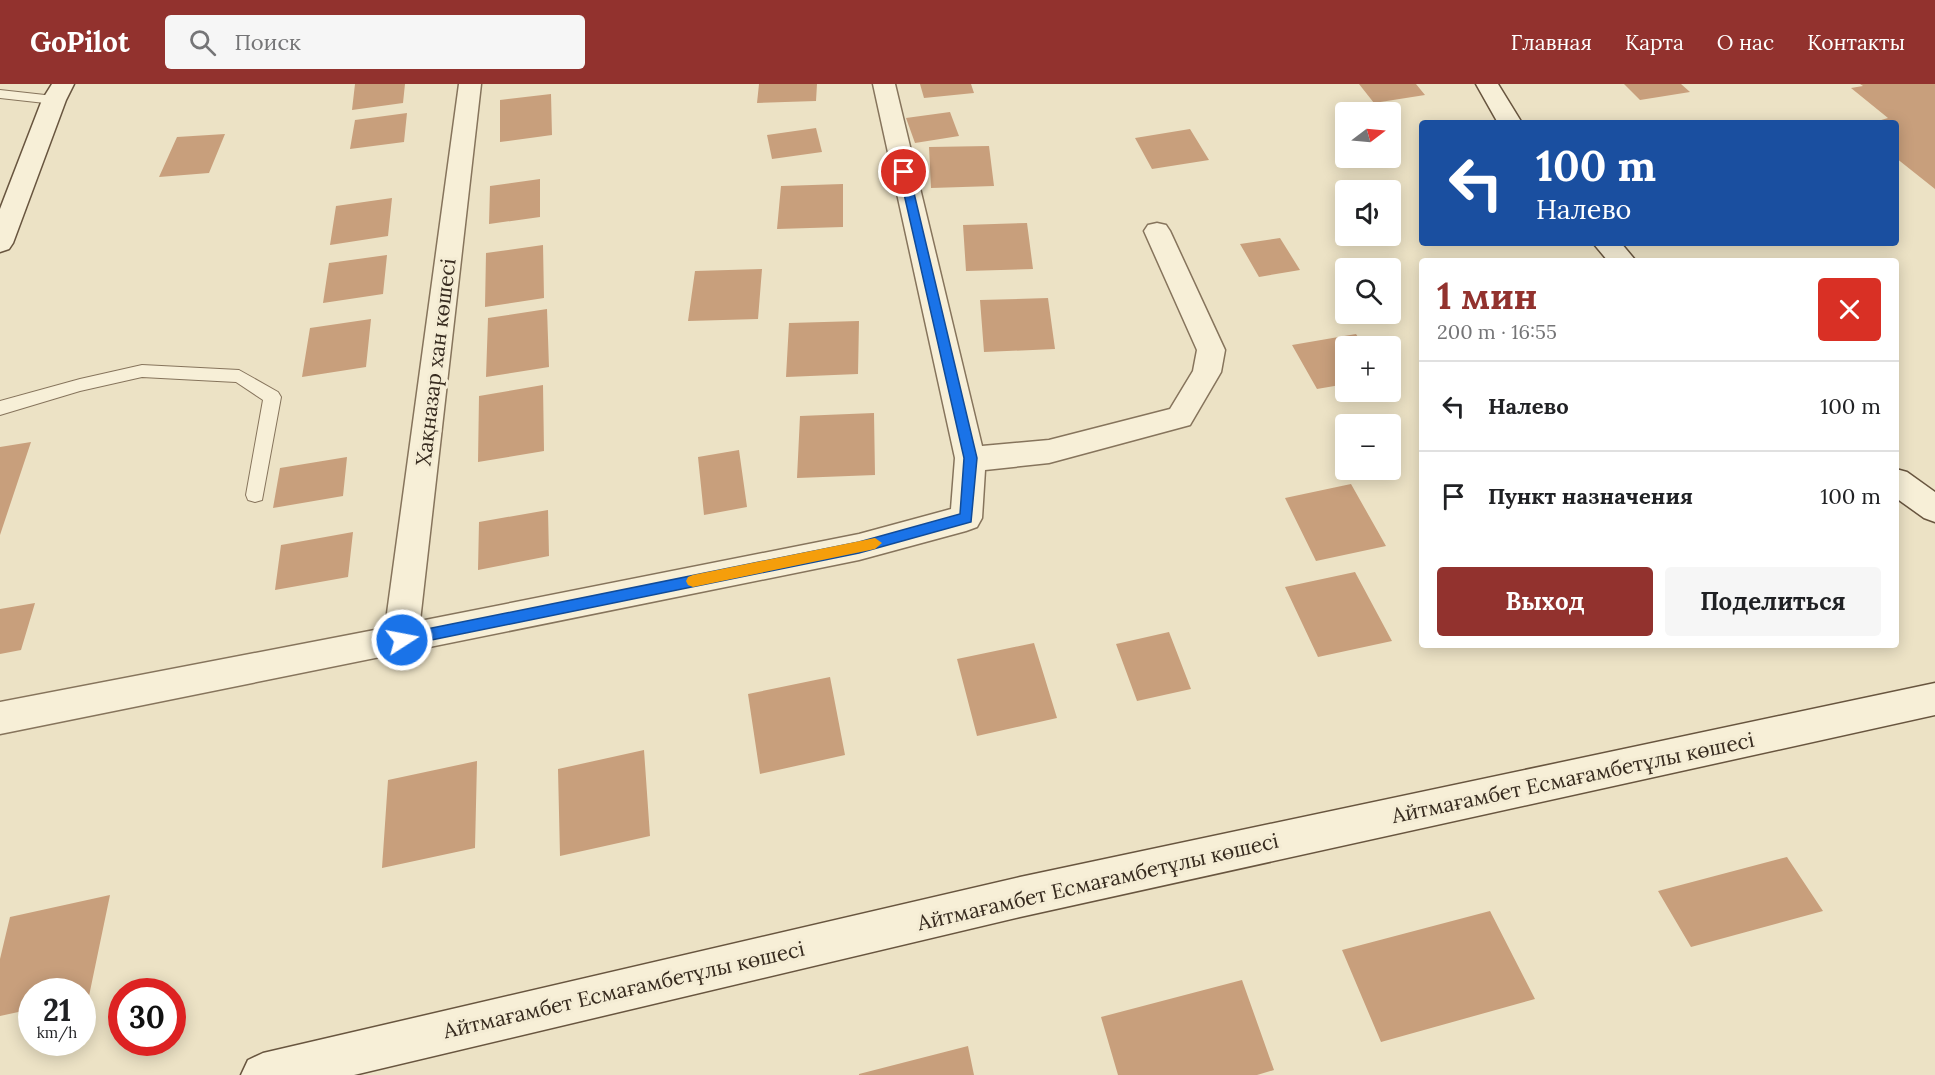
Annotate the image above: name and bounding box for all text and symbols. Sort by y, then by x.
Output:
search box [165,15,585,69]
text: GoPilot [30,24,129,60]
icon: search [186,26,219,59]
text: Поиск [234,28,301,56]
text: Главная [1511,29,1592,56]
text: Карта [1625,29,1684,56]
text: О нас [1717,29,1774,56]
text: Контакты [1807,29,1905,56]
north arrow [1335,102,1401,168]
map controls [1335,102,1401,480]
text: 100 m [1536,139,1656,193]
icon: left [1437,144,1515,222]
pin [878,146,929,197]
icon: arrive [887,155,920,188]
button: sound [1335,180,1401,246]
text: Налево [1536,192,1631,226]
street label: Хақназар хан көшесі [409,257,462,467]
button: search [1335,258,1401,324]
text: 1 мин [1437,273,1538,319]
button: close [1818,278,1881,341]
text: 200 m · 16:55 [1437,319,1557,344]
button: + [1335,336,1401,402]
icon: left [1437,390,1470,423]
text: Налево [1488,392,1569,420]
text: 100 m [1820,392,1881,420]
button: − [1335,414,1401,480]
icon: arrive [1437,480,1470,513]
text: Пункт назначения [1488,482,1693,510]
text: 100 m [1820,482,1881,510]
button: Выход [1437,567,1653,636]
button: Поделиться [1665,567,1881,636]
position arrow [370,608,434,672]
street label: Айтмағамбет Есмағамбетұлы көшесі [1388,726,1757,829]
street label: Айтмағамбет Есмағамбетұлы көшесі [914,827,1281,937]
street label: Айтмағамбет Есмағамбетұлы көшесі [440,935,807,1045]
speed limit sign: 30 [108,978,186,1056]
text: 21 [43,991,71,1029]
text: km/h [37,1023,77,1042]

